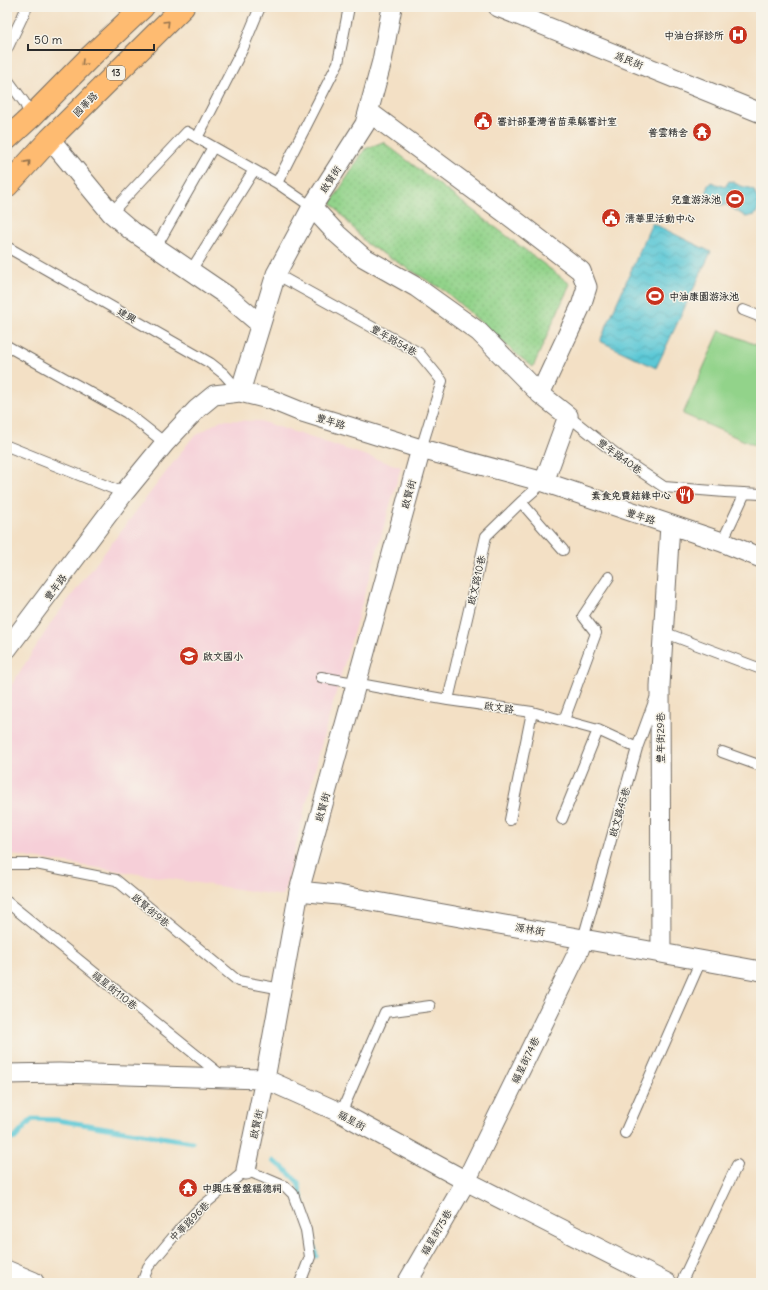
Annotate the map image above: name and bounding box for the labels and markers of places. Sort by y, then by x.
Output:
hospital icon: 中油台探診所 [727,24,749,46]
place label: 中油台探診所 [664,29,724,42]
public building icon: 審計部臺灣省苗栗縣審計室 [472,110,494,132]
place label: 審計部臺灣省苗栗縣審計室 [497,115,617,128]
temple icon: 普雲精舍 [691,121,713,143]
place label: 普雲精舍 [648,126,688,139]
sports icon: 兒童游泳池 [724,188,746,210]
place label: 兒童游泳池 [671,193,721,206]
public building icon: 清華里活動中心 [600,207,622,229]
place label: 清華里活動中心 [625,212,695,225]
sports icon: 中油康園游泳池 [644,285,666,307]
place label: 中油康園游泳池 [669,290,739,303]
restaurant icon: 素食免費結緣中心 [674,484,696,506]
place label: 素食免費結緣中心 [591,489,671,502]
school or university icon: 啟文國小 [178,645,200,667]
place label: 啟文國小 [203,650,243,663]
temple icon: 中興庒營盤福德祠 [177,1177,199,1199]
place label: 中興庒營盤福德祠 [202,1182,282,1195]

